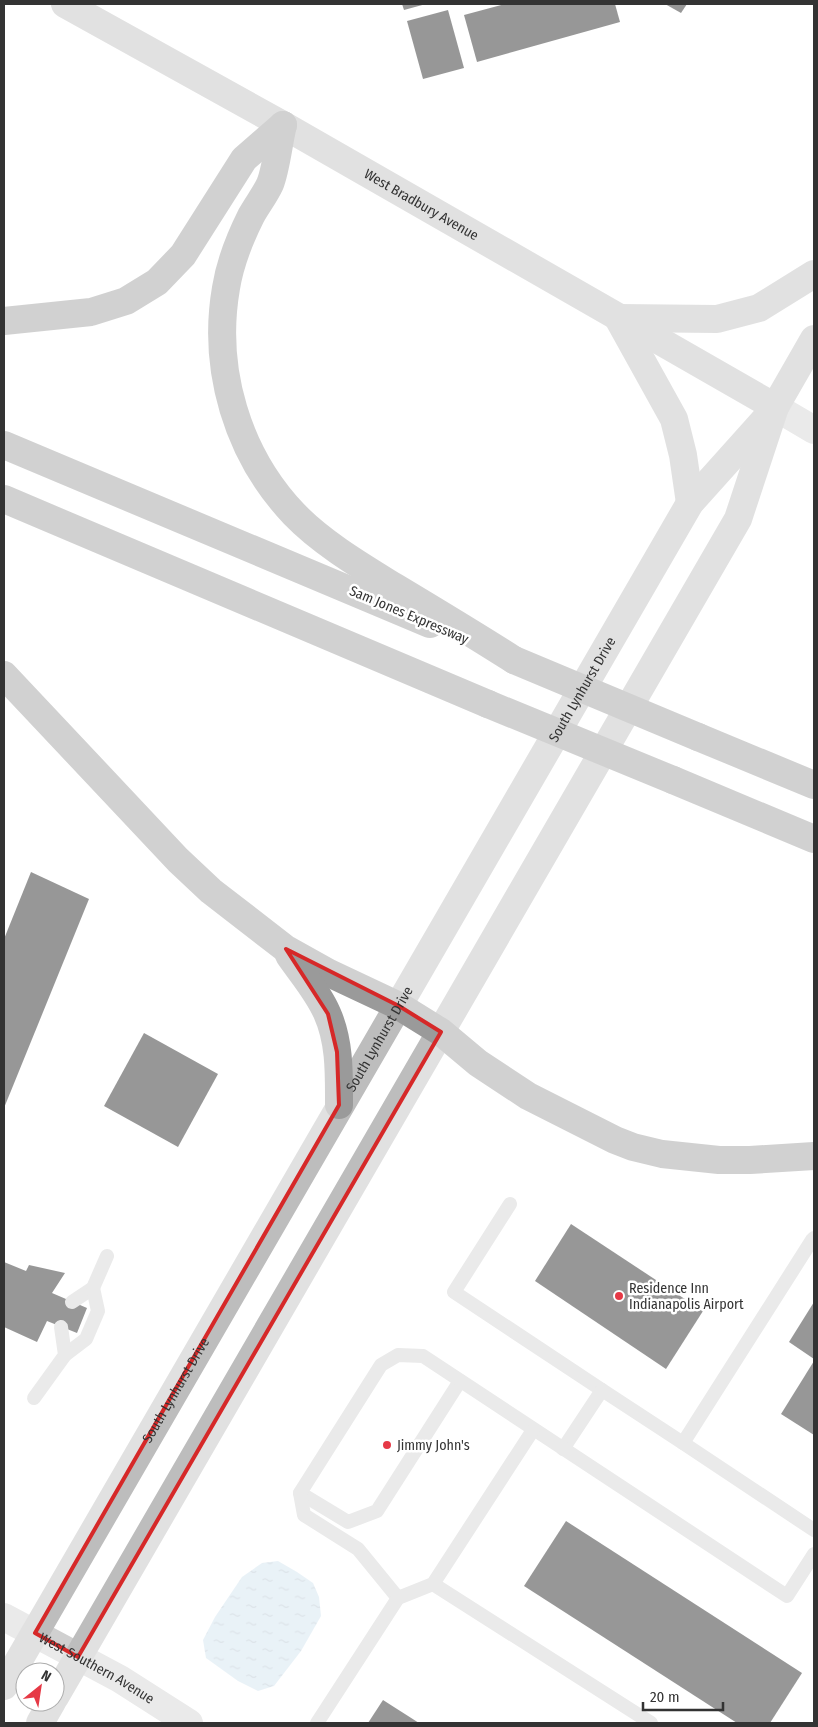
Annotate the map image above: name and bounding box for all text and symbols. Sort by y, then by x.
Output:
street label: West Bradbury Avenue [361,165,482,244]
street label: Sam Jones Expressway [347,582,472,648]
street label: South Lynhurst Drive [545,634,619,745]
street label: South Lynhurst Drive [342,983,416,1095]
place label: Residence Inn Indianapolis Airport [629,1280,744,1313]
marker: Residence Inn Indianapolis Airport [613,1290,625,1302]
street label: South Lynhurst Drive [138,1334,213,1446]
place label: Jimmy John's [397,1437,470,1454]
marker: Jimmy John's [381,1439,393,1451]
street label: West Southern Avenue [36,1629,158,1707]
north arrow [15,1662,65,1712]
text: N [38,1667,54,1686]
scale bar [643,1680,723,1712]
text: 20 m [650,1688,680,1706]

